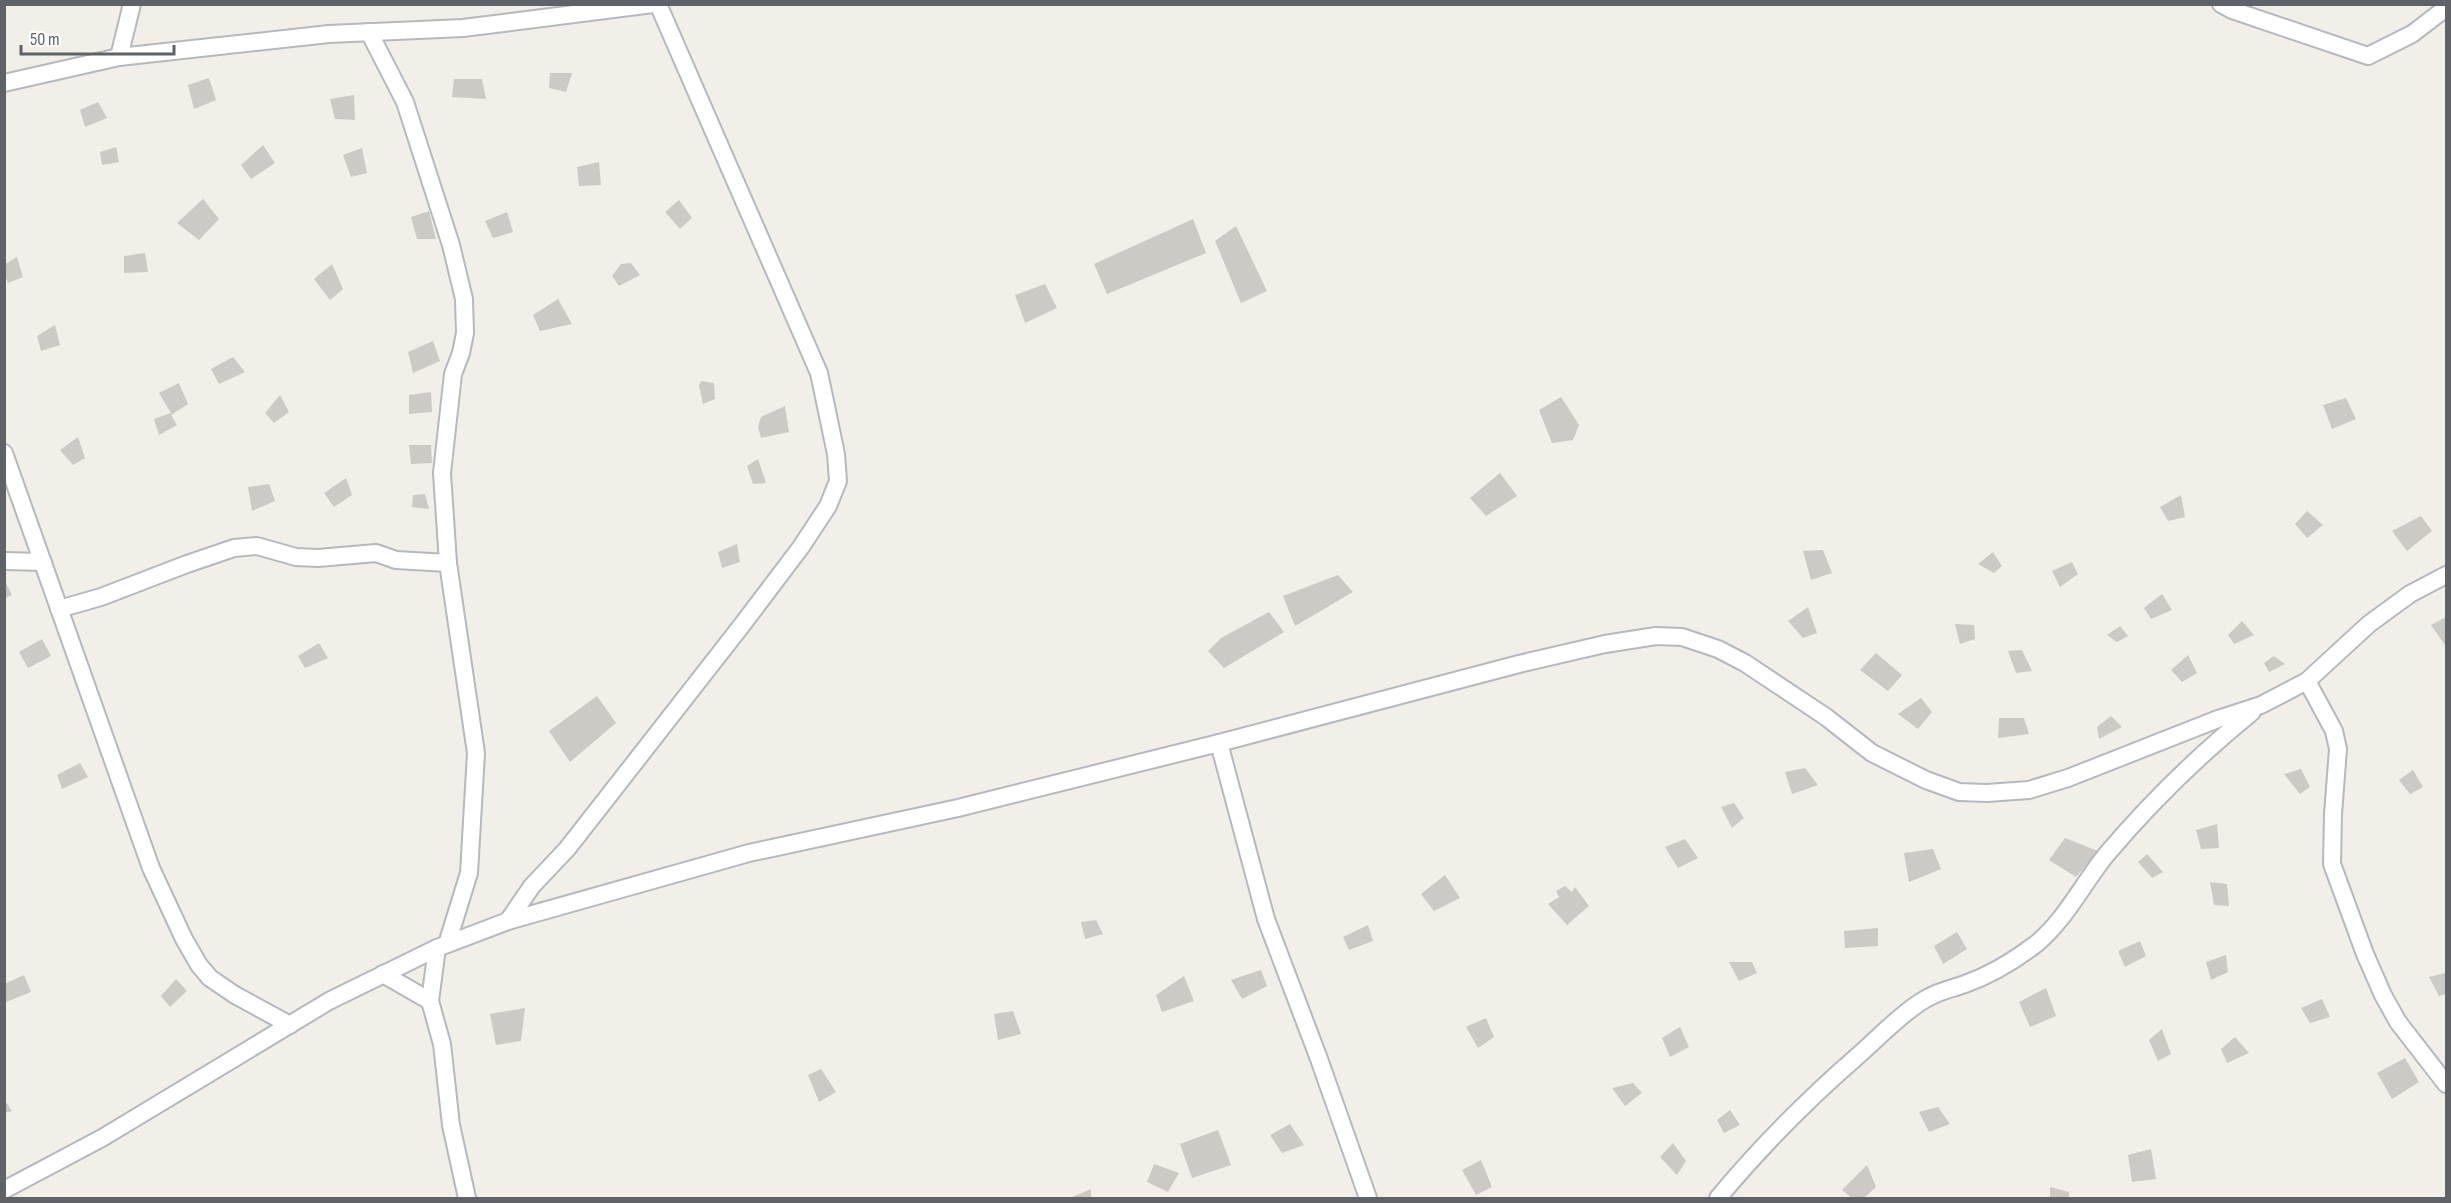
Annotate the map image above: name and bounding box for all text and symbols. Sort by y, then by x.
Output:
scale bar [21,18,174,56]
text: 50 m [30,29,60,50]

